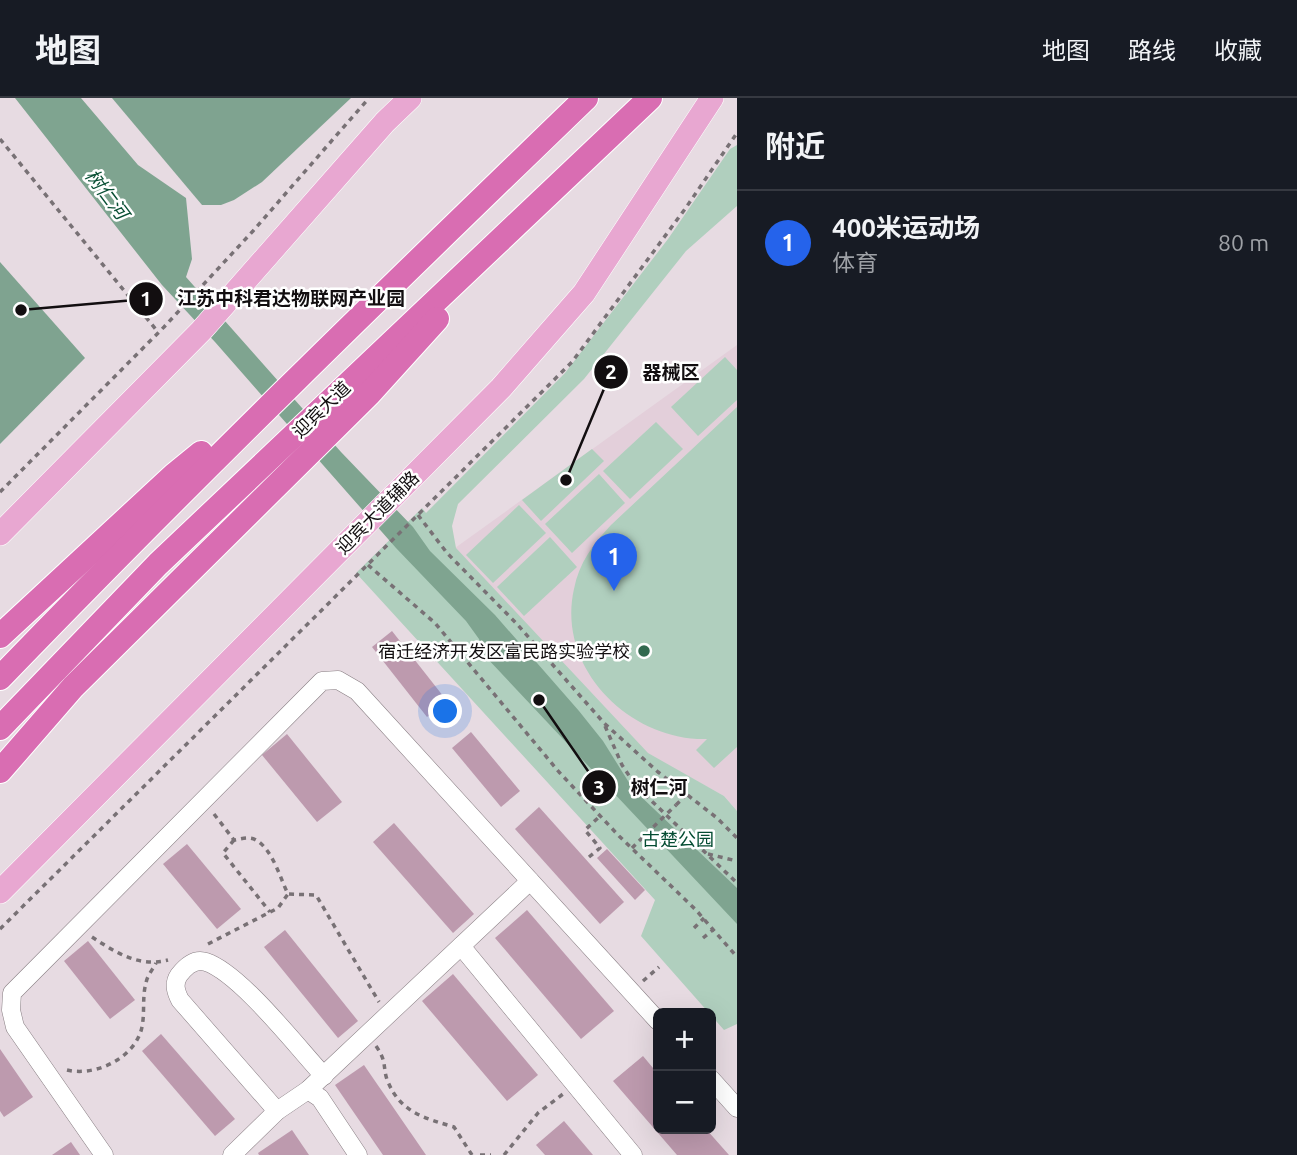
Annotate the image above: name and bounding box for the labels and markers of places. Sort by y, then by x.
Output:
callout: 江苏中科君达物联网产业园 [128,279,419,319]
callout: 器械区 [594,352,714,392]
pin: 1 [591,533,637,591]
place label: 宿迁经济开发区富民路实验学校 [378,641,630,661]
marker: 宿迁经济开发区富民路实验学校 [636,643,652,659]
callout: 树仁河 [581,767,701,807]

